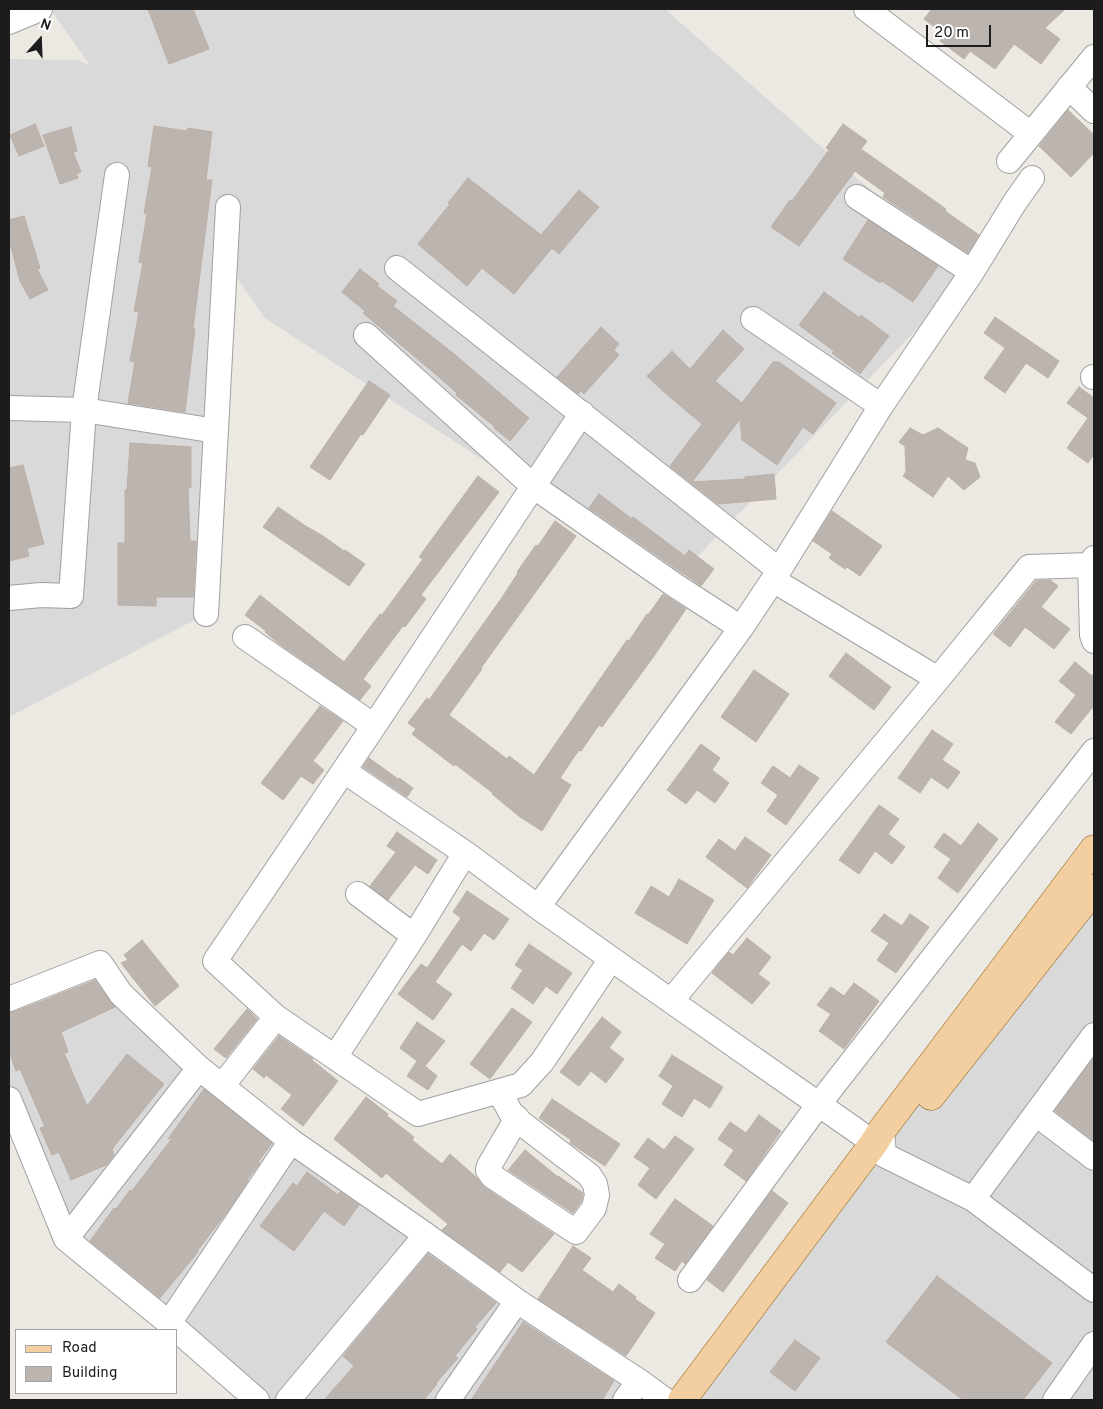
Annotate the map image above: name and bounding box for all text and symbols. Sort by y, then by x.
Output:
north arrow [15,15,65,65]
scale bar [928,15,993,47]
text: N [38,16,53,35]
text: 20 m [934,24,969,43]
legend [15,1329,178,1394]
text: Road [62,1339,97,1358]
text: Building [62,1364,117,1383]

